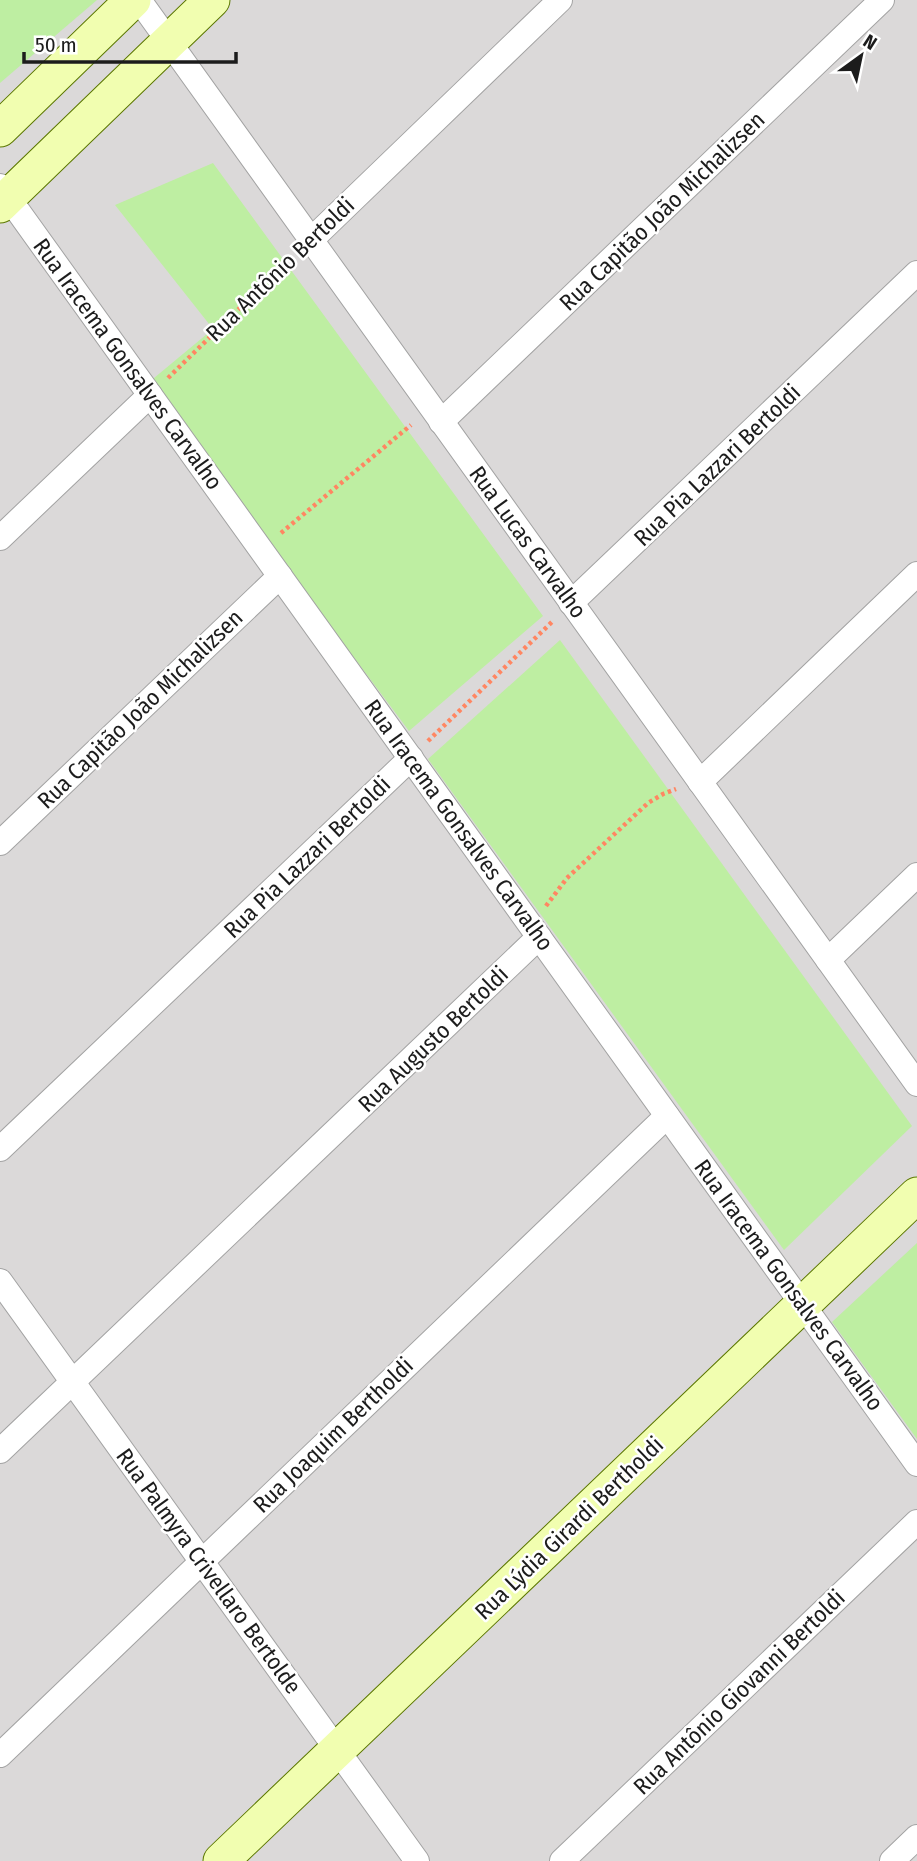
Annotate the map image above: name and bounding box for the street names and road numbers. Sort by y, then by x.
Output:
street label: Rua Capitão João Michalizsen [554,106,770,316]
street label: Rua Antônio Bertoldi [200,191,360,347]
street label: Rua Iracema Gonsalves Carvalho [27,233,229,495]
street label: Rua Pia Lazzari Bertoldi [628,378,806,552]
street label: Rua Lucas Carvalho [463,461,593,623]
street label: Rua Capitão João Michalizsen [32,604,248,814]
street label: Rua Iracema Gonsalves Carvalho [358,694,560,956]
street label: Rua Pia Lazzari Bertoldi [218,770,396,944]
street label: Rua Augusto Bertoldi [352,960,514,1118]
street label: Rua Iracema Gonsalves Carvalho [688,1154,890,1416]
street label: Rua Joaquim Bertholdi [247,1351,419,1519]
street label: Rua Lýdia Girardi Bertholdi [469,1431,669,1625]
street label: Rua Palmyra Crivellaro Bertolde [110,1443,308,1699]
street label: Rua Antônio Giovanni Bertoldi [627,1584,851,1800]

